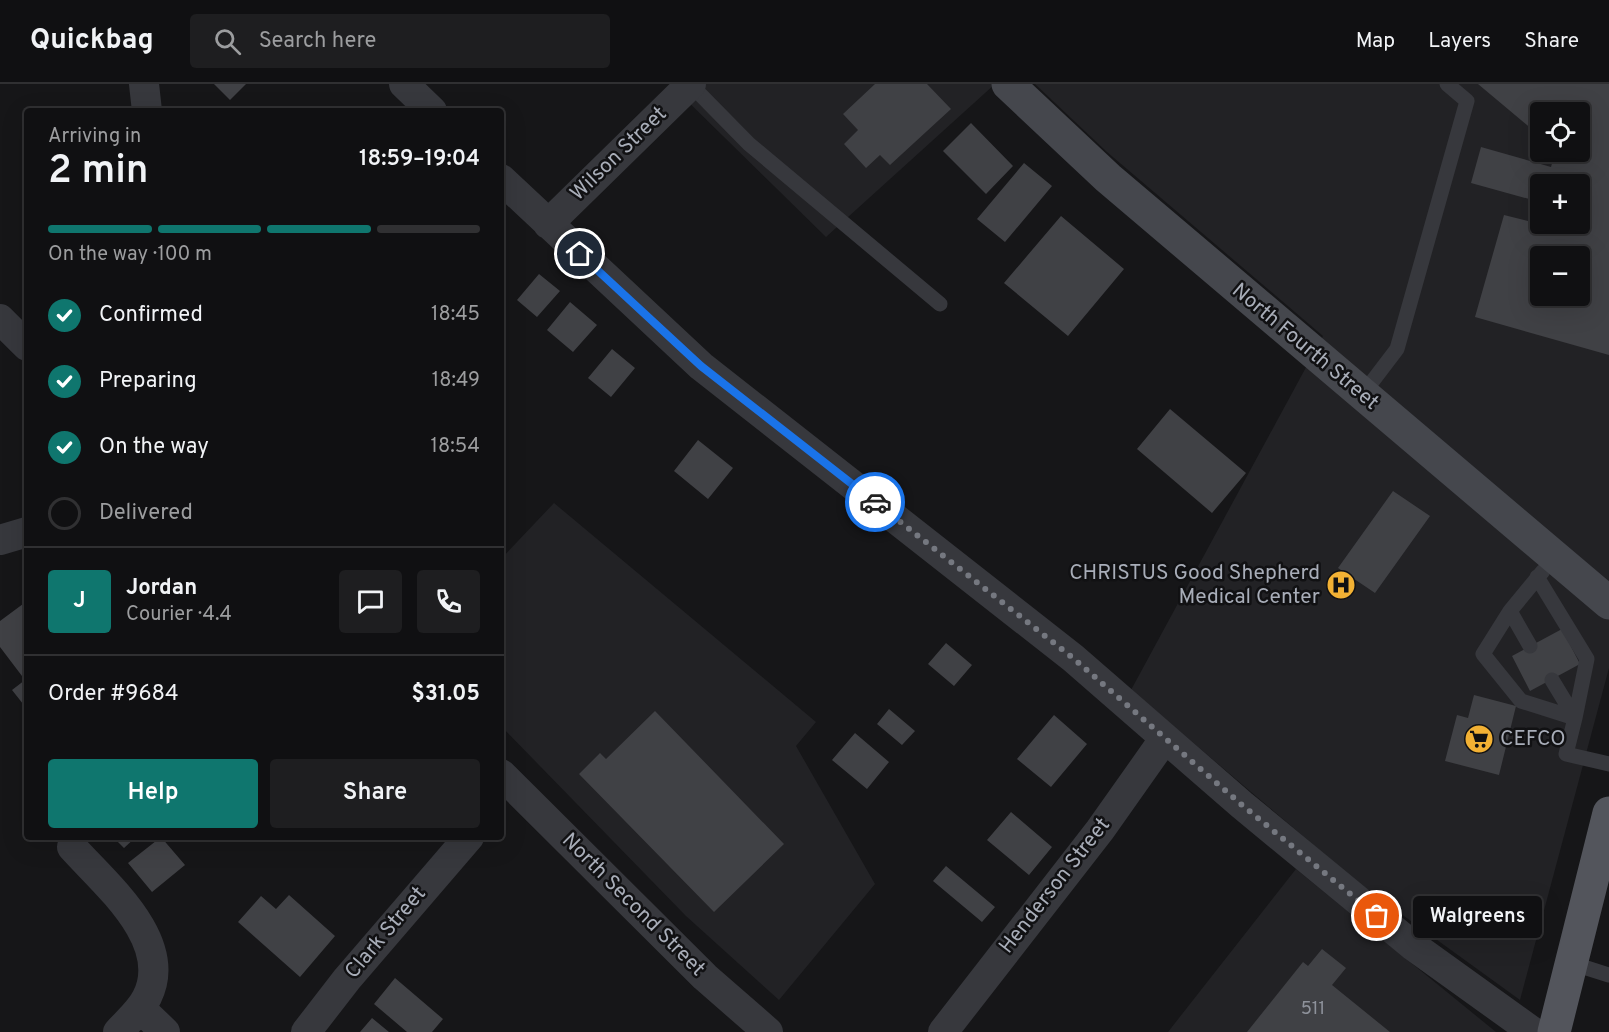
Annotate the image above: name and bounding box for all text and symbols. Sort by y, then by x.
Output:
search box [190,14,610,68]
text: Quickbag [30,23,154,59]
icon: search [211,25,244,58]
text: Search here [259,28,376,55]
text: Map [1356,28,1395,55]
text: Layers [1428,28,1491,55]
text: Share [1524,28,1579,55]
street label: Wilson Street [565,101,673,207]
map controls [1530,102,1590,306]
button: locate [1530,102,1590,162]
text: Arriving in [48,124,141,150]
text: 18:59–19:04 [359,146,480,173]
text: 2 min [48,148,149,197]
button: + [1530,174,1590,234]
pin [554,228,605,279]
icon: home [563,237,596,270]
text: On the way · 100 m [48,242,212,268]
button: − [1530,246,1590,306]
street label: North Fourth Street [1226,278,1384,416]
icon: check [48,299,81,332]
text: Confirmed [99,302,203,329]
text: 18:45 [431,302,480,328]
icon: check [48,365,81,398]
text: Preparing [99,368,197,395]
text: 18:49 [432,368,480,394]
icon: check [48,431,81,464]
text: On the way [99,434,209,461]
text: 18:54 [431,434,480,460]
courier [845,472,905,532]
icon: car [859,486,892,519]
text: Delivered [99,500,193,527]
place label: CHRISTUS Good Shepherd Medical Center [1069,560,1320,611]
hospital icon: CHRISTUS Good Shepherd Medical Center [1325,569,1357,601]
button: chat [339,570,402,633]
button: phone [417,570,480,633]
text: Jordan [126,575,197,602]
text: J [73,588,86,615]
text: Courier · 4.4 [126,602,232,628]
text: Order #9684 [48,681,179,708]
text: $31.05 [411,681,480,708]
supermarket icon: CEFCO [1463,723,1495,755]
place label: CEFCO [1500,726,1566,753]
button: Help [48,759,258,828]
button: Share [270,759,480,828]
street label: Henderson Street [993,812,1117,960]
street label: North Second Street [556,828,710,982]
street label: Clark Street [340,881,432,985]
pin [1351,890,1402,941]
callout: Walgreens [1413,895,1542,937]
icon: bag [1360,899,1393,932]
text: Walgreens [1430,904,1525,930]
house number: 511 [1301,998,1325,1021]

